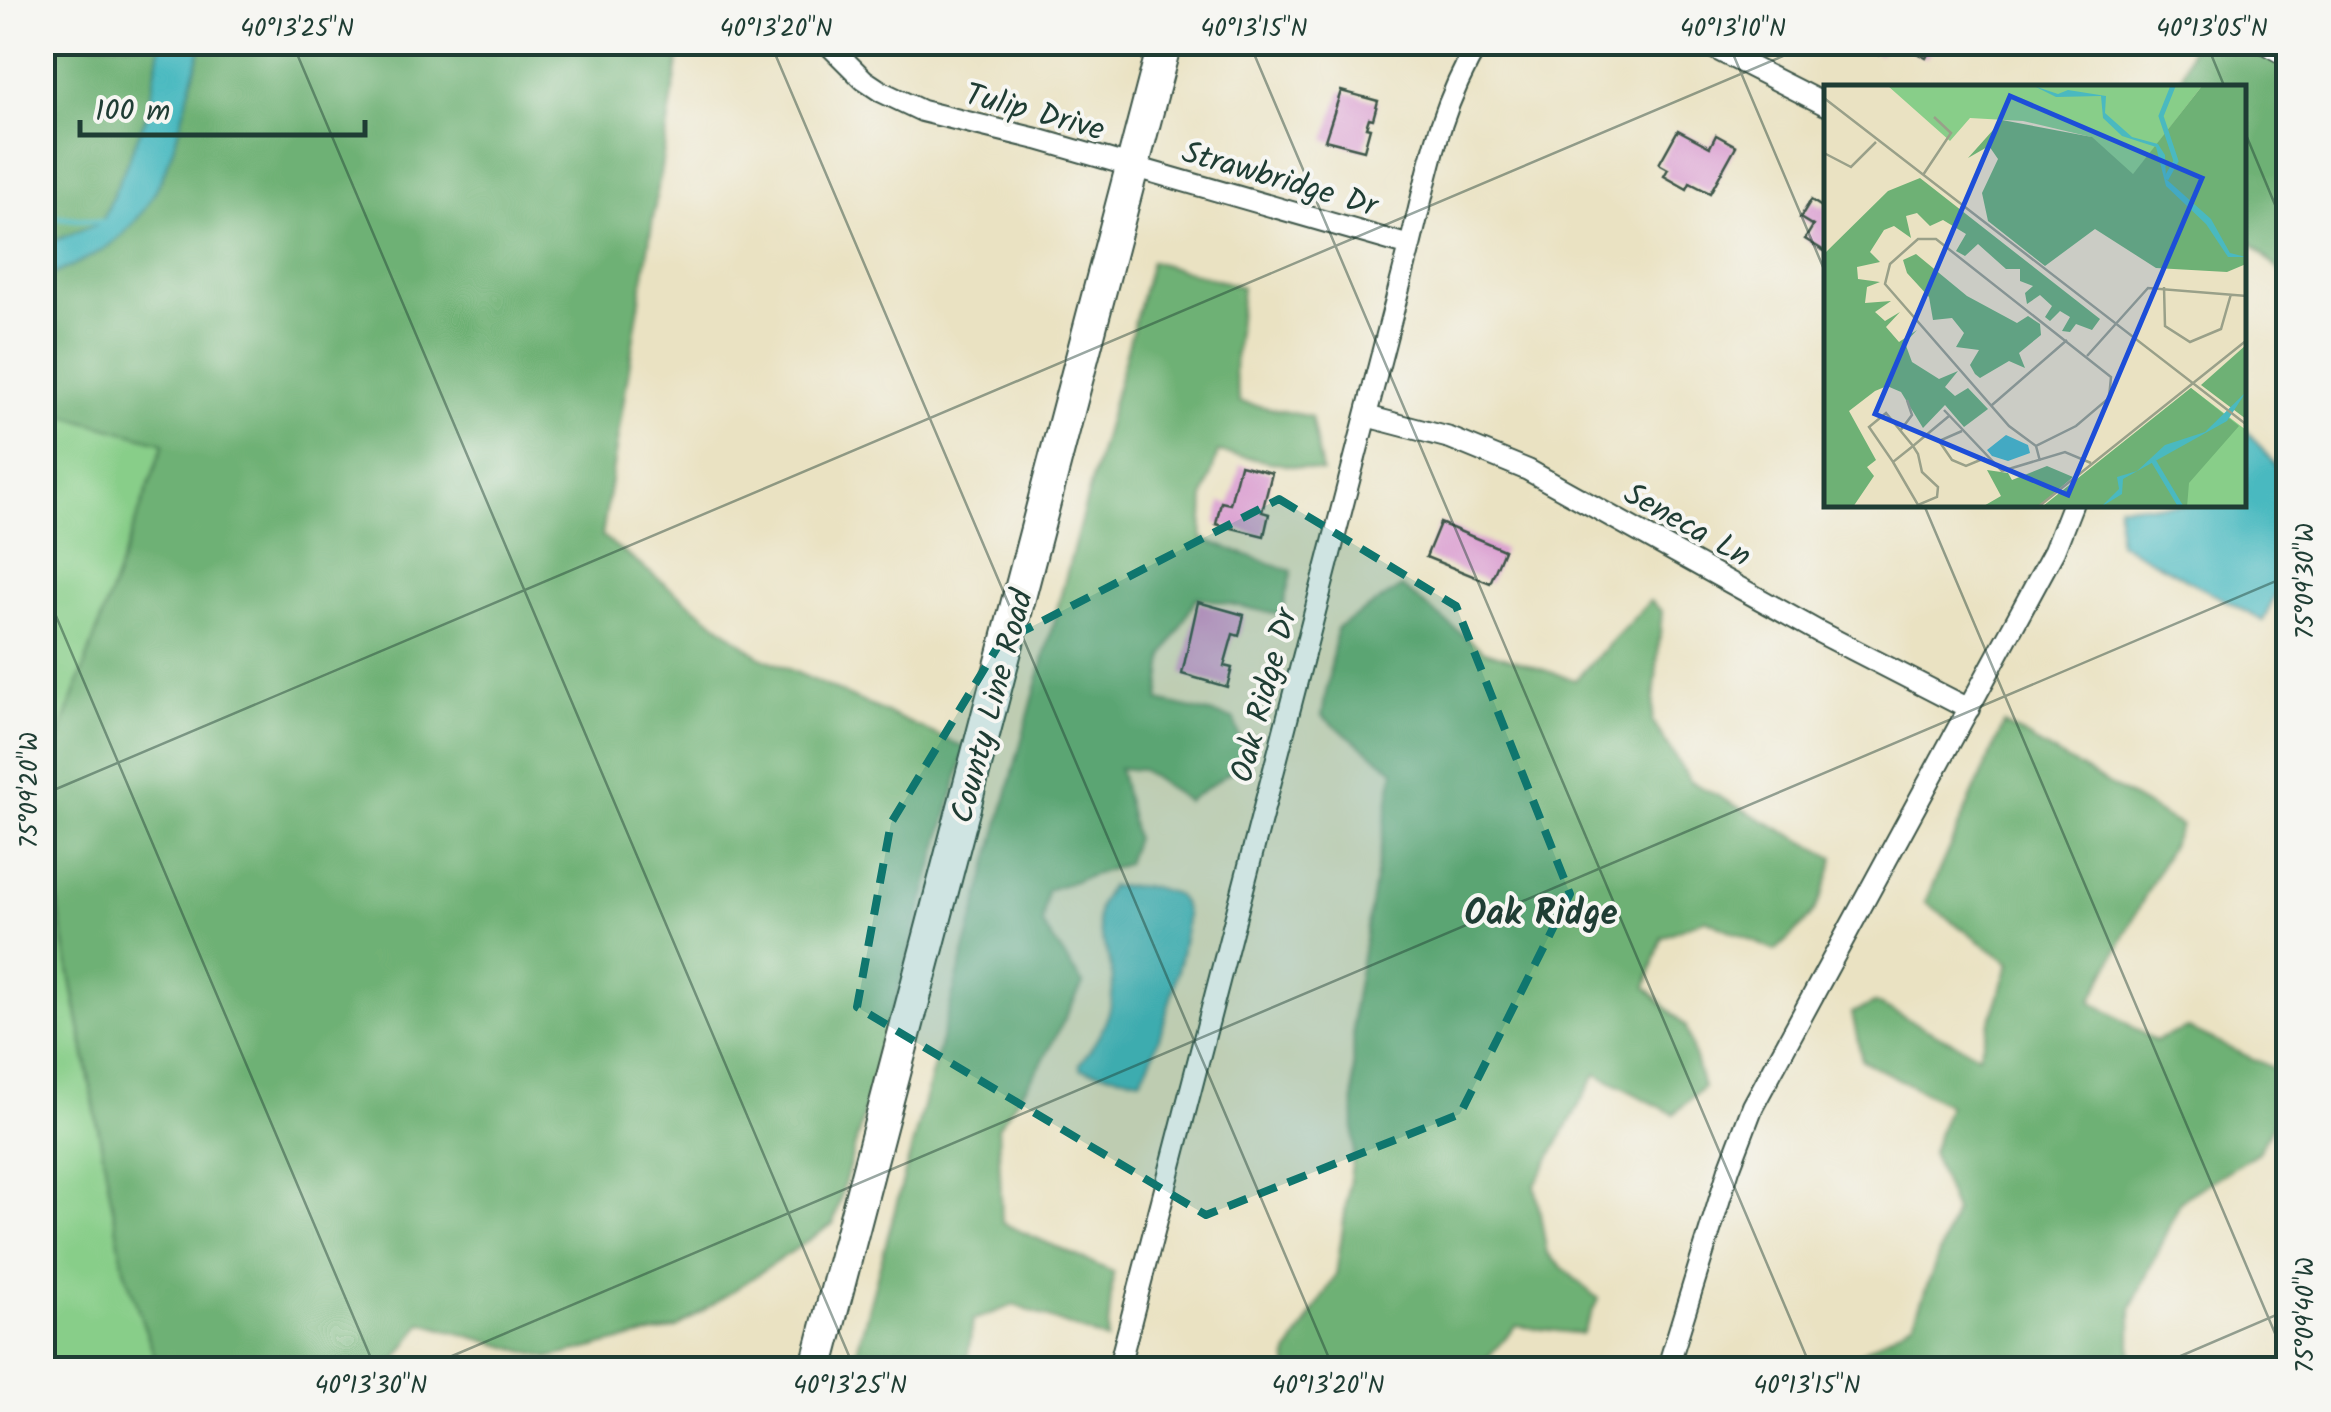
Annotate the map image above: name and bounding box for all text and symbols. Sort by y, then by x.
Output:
text: 40°13'25"N [240,9,354,49]
text: 40°13'20"N [720,9,832,49]
text: 40°13'15"N [1201,9,1308,49]
text: 40°13'10"N [1680,9,1786,49]
text: 40°13'05"N [2156,9,2268,49]
street label: Tulip Drive [959,70,1110,157]
scale bar [80,75,365,137]
inset map [1824,85,2246,508]
text: 100 m [95,88,170,136]
street label: Strawbridge Dr [1176,128,1385,233]
street label: Seneca Ln [1613,470,1760,582]
text: 75°09'30"W [2286,523,2326,639]
street label: County Line Road [938,583,1049,829]
street label: Oak Ridge Dr [1218,601,1314,788]
text: 75°09'20"W [10,732,50,848]
district label: Oak Ridge [1464,887,1618,943]
text: 75°09'40"W [2286,1257,2326,1373]
text: 40°13'30"N [315,1366,427,1406]
text: 40°13'25"N [793,1366,907,1406]
text: 40°13'20"N [1272,1366,1384,1406]
text: 40°13'15"N [1754,1366,1861,1406]

